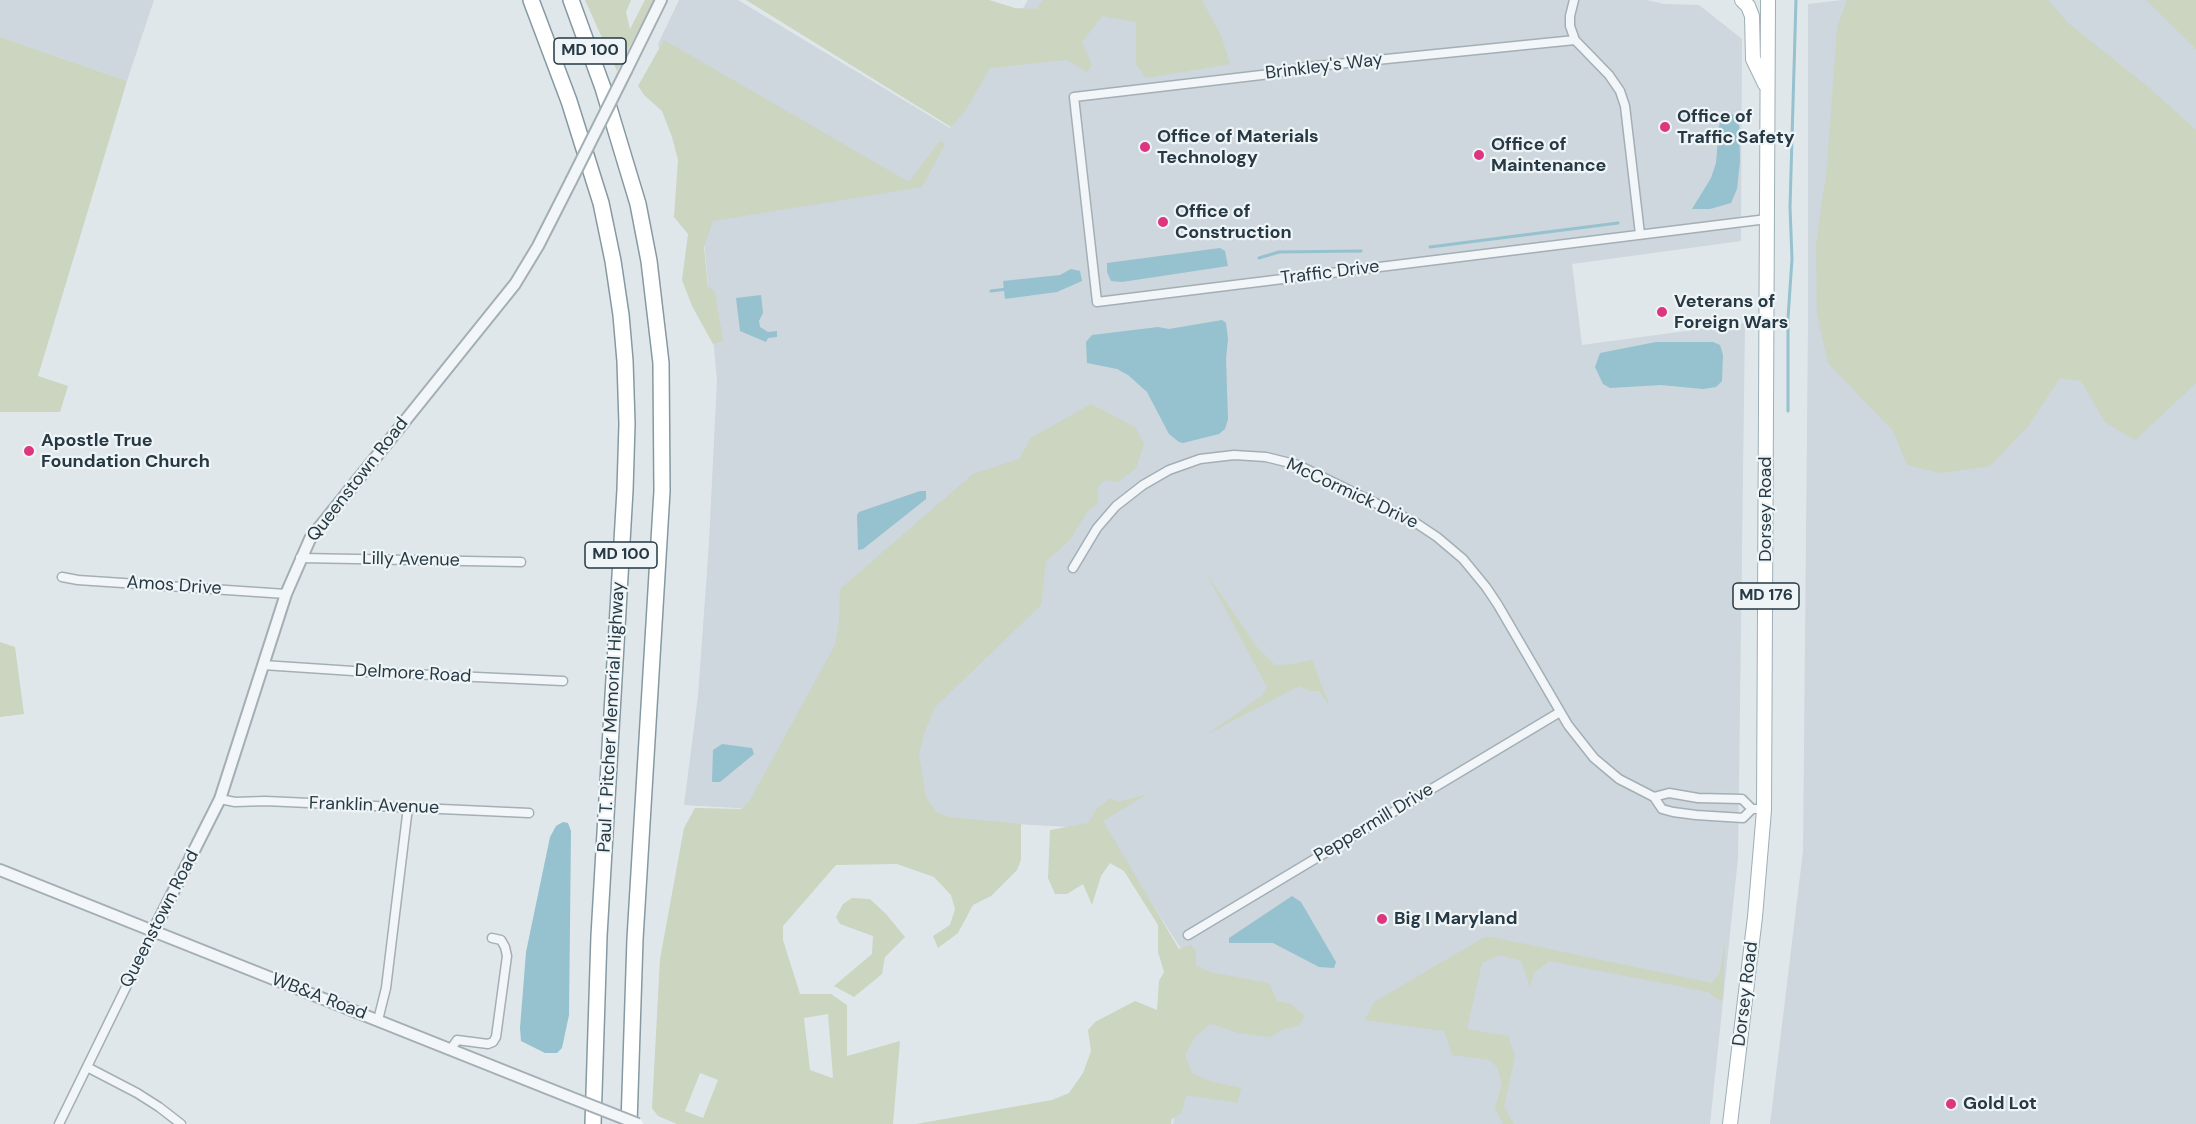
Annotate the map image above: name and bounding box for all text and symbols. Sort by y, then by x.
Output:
road number: MD 100 [554,38,626,64]
street label: Brinkley's Way [1264,49,1384,85]
place label: Office of Traffic Safety [1677,106,1795,148]
marker: Office of Traffic Safety [1658,120,1672,134]
place label: Office of Materials Technology [1157,126,1319,168]
place label: Office of Maintenance [1491,134,1606,176]
marker: Office of Materials Technology [1138,140,1152,154]
marker: Office of Maintenance [1472,148,1486,162]
place label: Office of Construction [1175,201,1292,244]
marker: Office of Construction [1156,215,1170,229]
street label: Traffic Drive [1279,256,1381,290]
place label: Veterans of Foreign Wars [1674,291,1788,334]
marker: Veterans of Foreign Wars [1655,305,1669,319]
street label: Queenstown Road [303,414,413,546]
place label: Apostle True Foundation Church [41,430,210,472]
marker: Apostle True Foundation Church [22,444,36,458]
street label: McCormick Drive [1283,454,1421,534]
street label: Dorsey Road [1755,456,1777,562]
road number: MD 100 [585,542,657,568]
street label: Lilly Avenue [362,548,460,572]
street label: Amos Drive [126,572,222,600]
street label: Paul T. Pitcher Memorial Highway [594,581,630,853]
road number: MD 176 [1733,583,1799,609]
street label: Delmore Road [354,660,472,688]
street label: Peppermill Drive [1310,779,1438,867]
street label: Franklin Avenue [309,793,439,819]
street label: Queenstown Road [116,847,204,991]
place label: Big I Maryland [1394,908,1517,930]
marker: Big I Maryland [1375,912,1389,926]
street label: Dorsey Road [1729,940,1763,1048]
street label: WB&A Road [268,969,370,1025]
place label: Gold Lot [1963,1093,2037,1115]
marker: Gold Lot [1944,1097,1958,1111]

